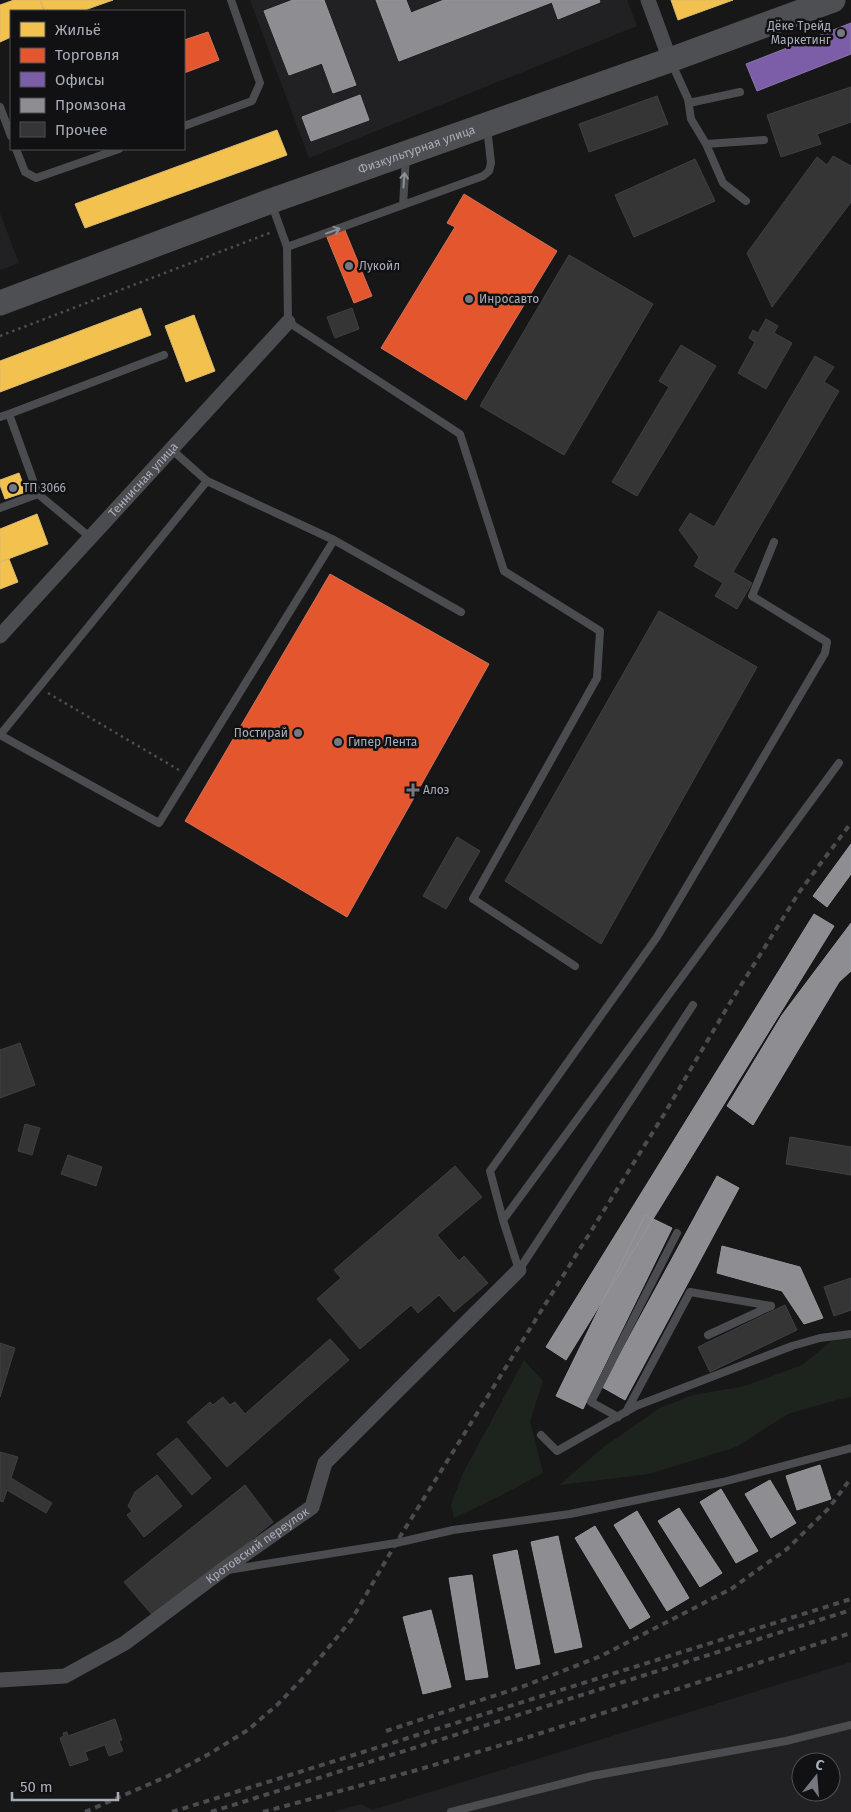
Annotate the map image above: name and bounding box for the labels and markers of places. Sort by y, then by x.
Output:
place label: Дёке Трейд Маркетинг [767,19,832,47]
marker: Дёке Трейд Маркетинг [835,27,847,39]
place label: Лукойл [359,259,400,273]
marker: Лукойл [343,260,355,272]
place label: Инросавто [479,292,539,306]
marker: Инросавто [463,293,475,305]
place label: ТП 3066 [23,481,66,495]
marker: ТП 3066 [7,482,19,494]
place label: Постирай [234,726,288,740]
marker: Постирай [292,727,304,739]
place label: Гипер Лента [348,735,417,749]
marker: Гипер Лента [332,736,344,748]
place label: Алоэ [423,783,449,797]
marker: Алоэ [407,784,419,796]

